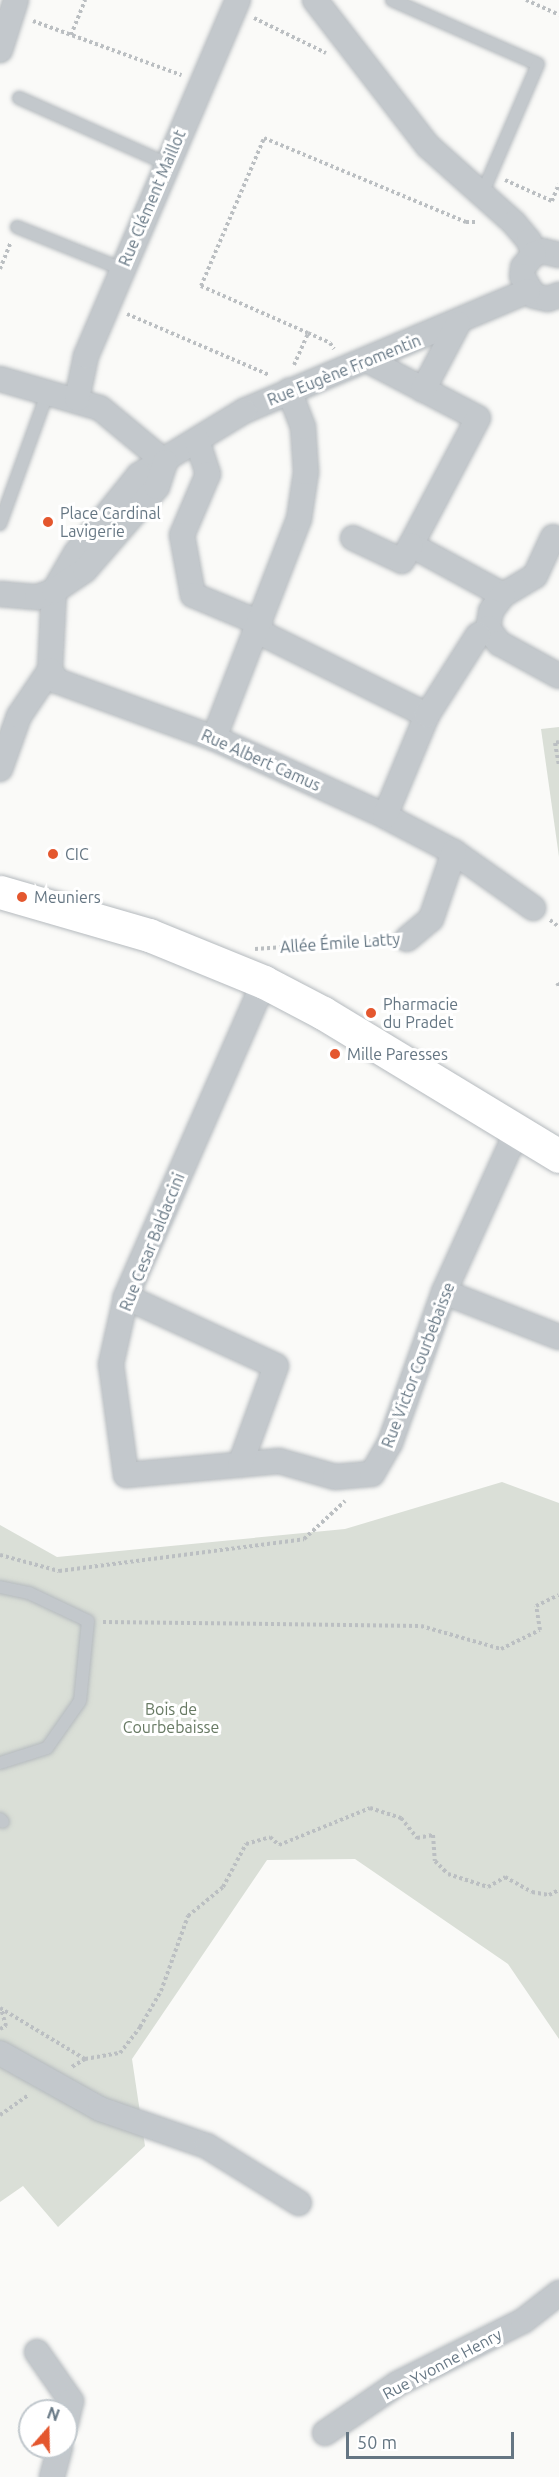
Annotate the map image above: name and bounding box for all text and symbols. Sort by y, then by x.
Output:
street label: Rue Clément Maillot [115,127,189,269]
street label: Rue Eugène Fromentin [264,330,424,410]
place label: Place Cardinal Lavigerie [60,503,161,541]
marker: Place Cardinal Lavigerie [41,515,55,529]
street label: Rue Albert Camus [198,725,324,795]
place label: CIC [65,844,89,864]
marker: CIC [46,847,60,861]
place label: Meuniers [34,887,101,907]
marker: Meuniers [15,890,29,904]
street label: Allée Émile Latty [279,929,401,957]
place label: Pharmacie du Pradet [383,994,458,1032]
marker: Pharmacie du Pradet [364,1006,378,1020]
place label: Mille Paresses [347,1044,448,1064]
marker: Mille Paresses [328,1047,342,1061]
street label: Rue Cesar Baldaccini [116,1170,188,1314]
street label: Rue Victor Courbebaisse [378,1280,458,1450]
park label: Bois de Courbebaisse [123,1699,219,1737]
street label: Rue Yvonne Henry [379,2325,505,2403]
north arrow [18,2399,78,2459]
text: N [45,2403,62,2424]
scale bar [349,2420,517,2458]
text: 50 m [357,2432,397,2452]

